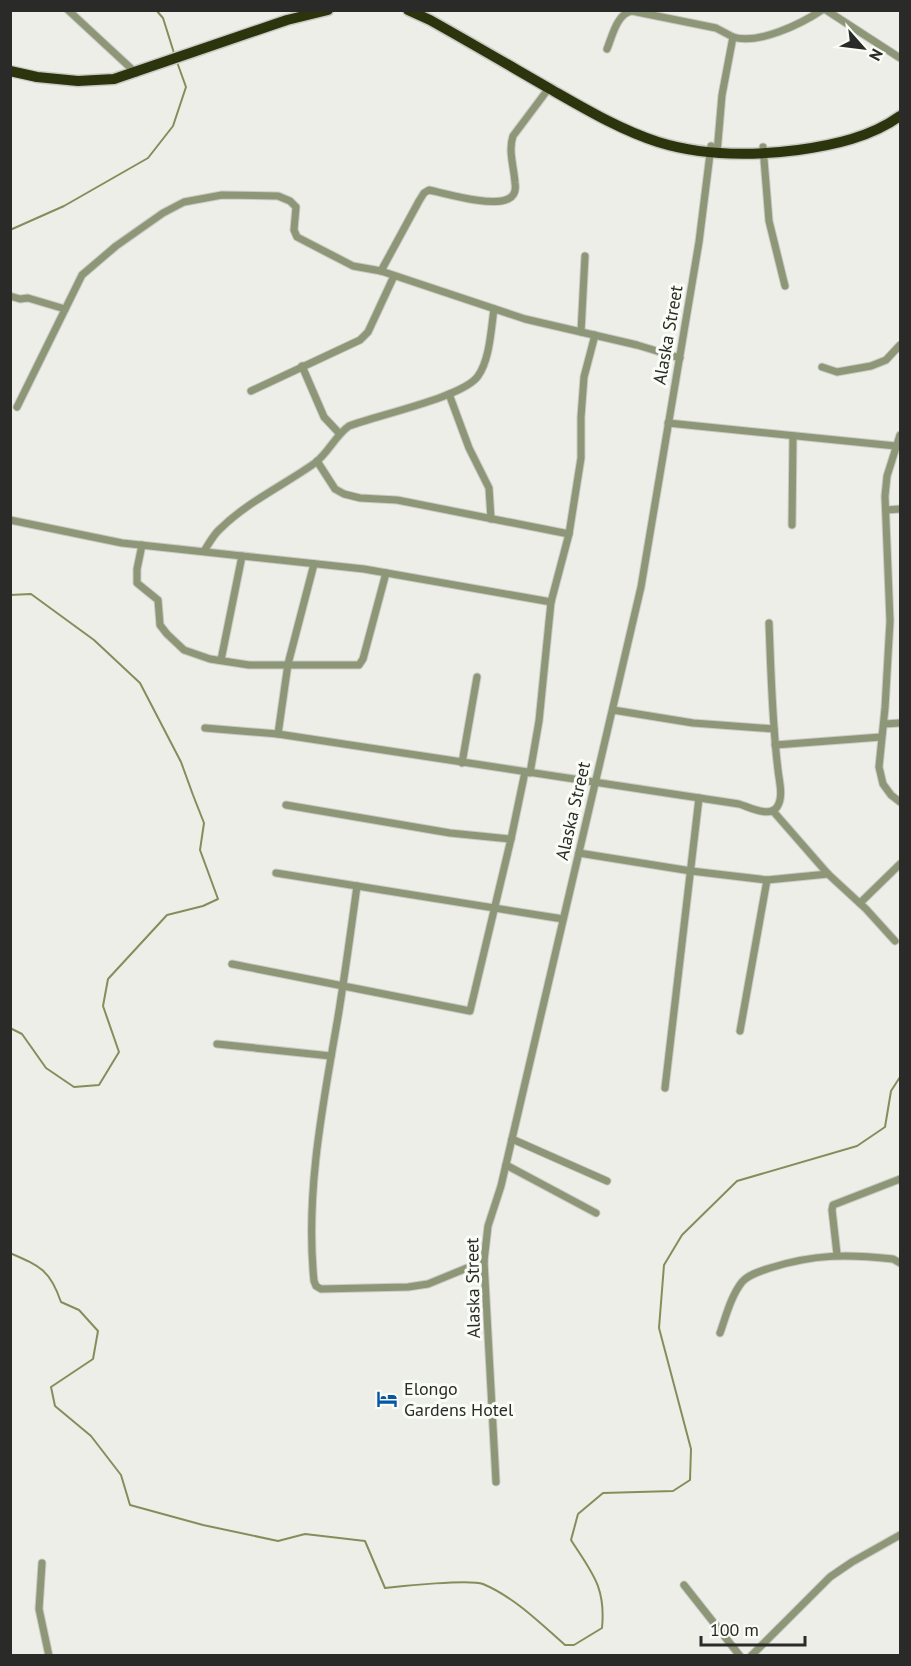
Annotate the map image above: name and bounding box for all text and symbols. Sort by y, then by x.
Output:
north arrow [833,18,893,78]
text: N [865,46,888,64]
street label: Alaska Street [647,283,688,386]
street label: Alaska Street [550,759,595,862]
street label: Alaska Street [460,1238,485,1339]
place label: Elongo Gardens Hotel [404,1377,514,1421]
hotel icon: Elongo Gardens Hotel [375,1387,399,1411]
scale bar [701,1609,804,1647]
text: 100 m [710,1618,759,1641]

